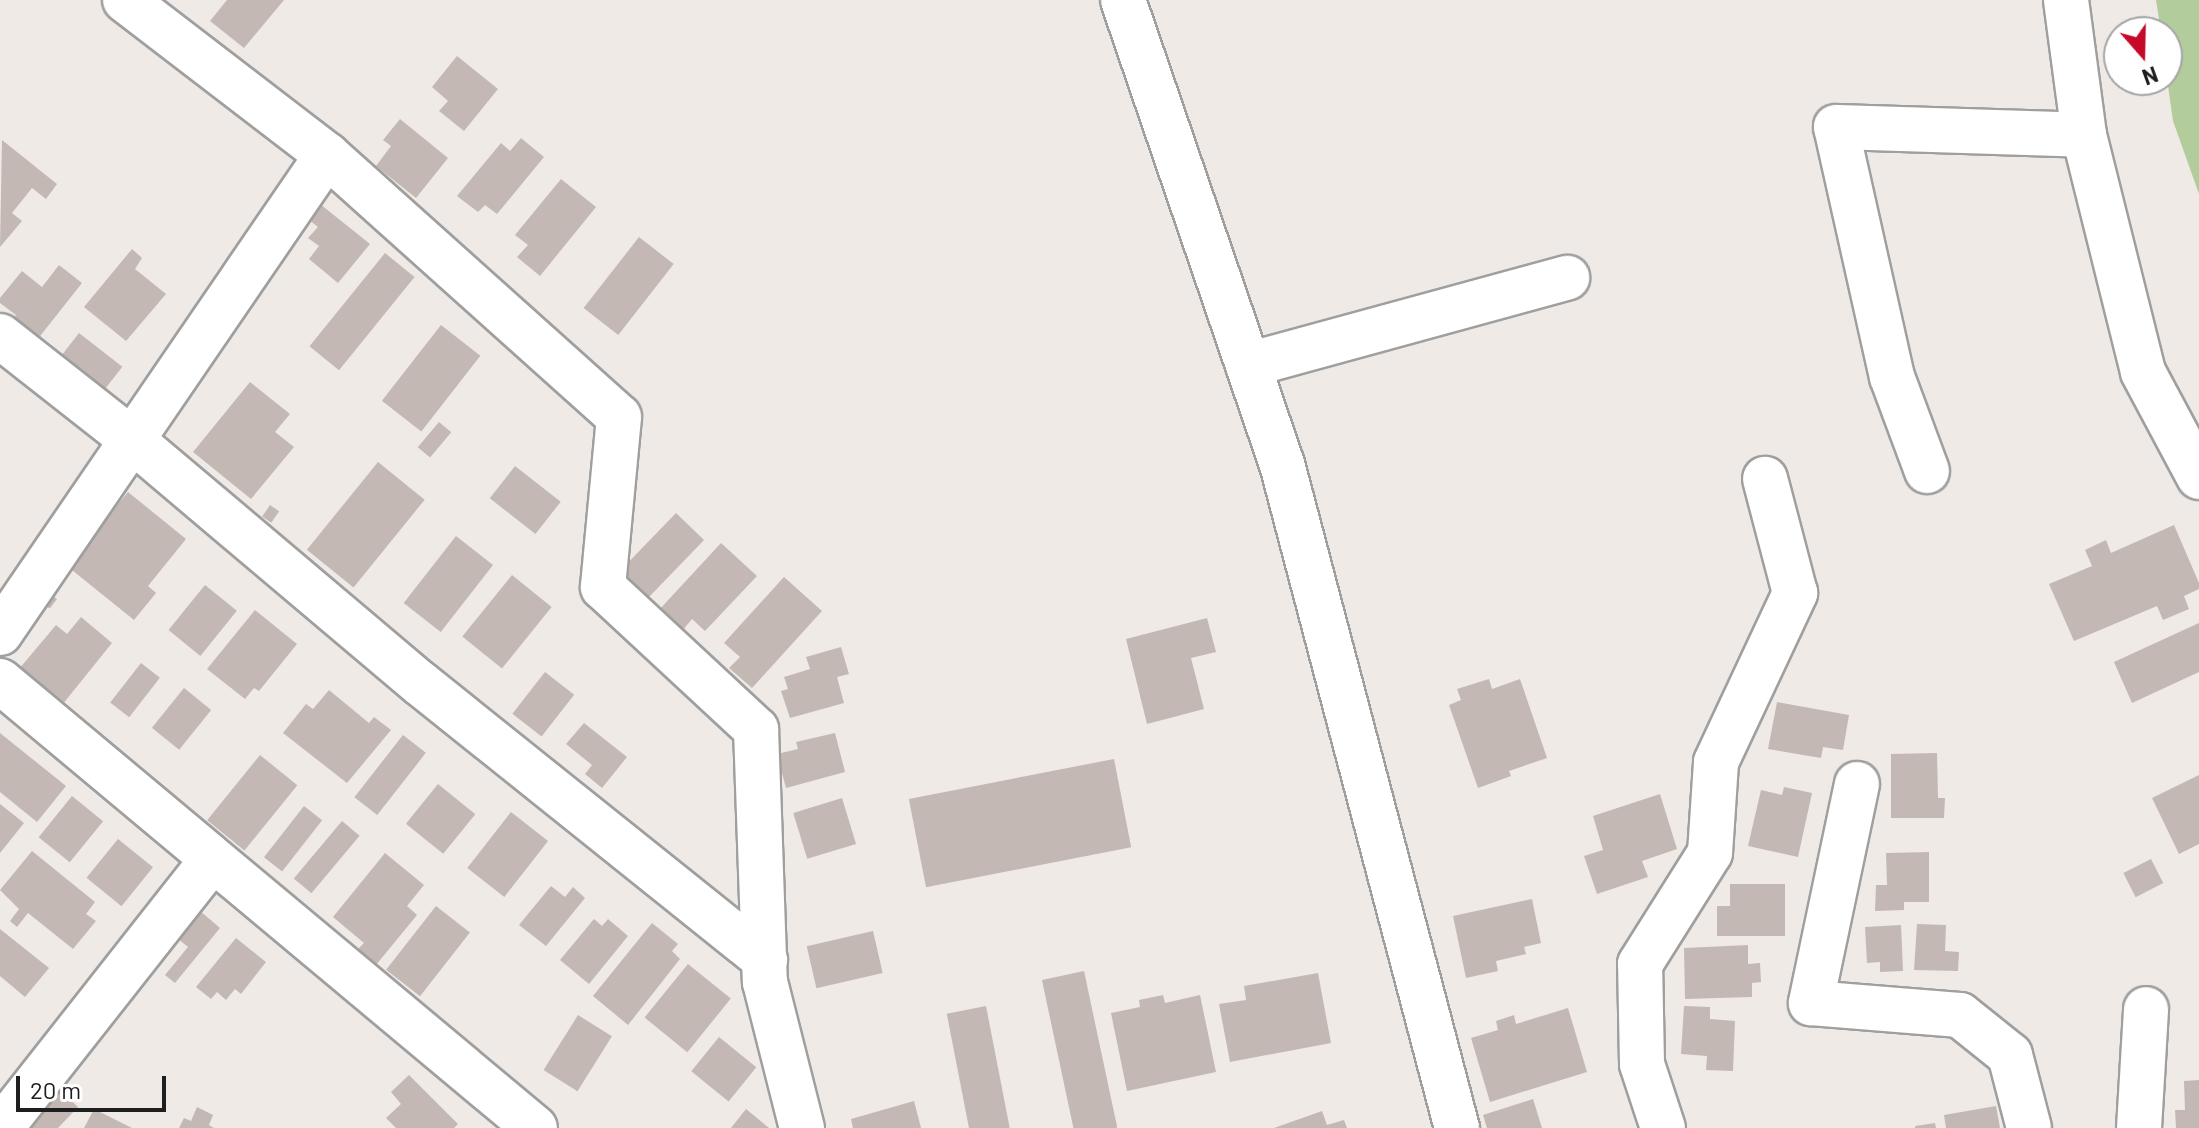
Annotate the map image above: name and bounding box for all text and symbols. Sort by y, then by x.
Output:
north arrow [2103,16,2183,96]
text: N [2139,62,2162,91]
scale bar [20,1060,170,1110]
text: 20 m [30,1075,81,1104]

